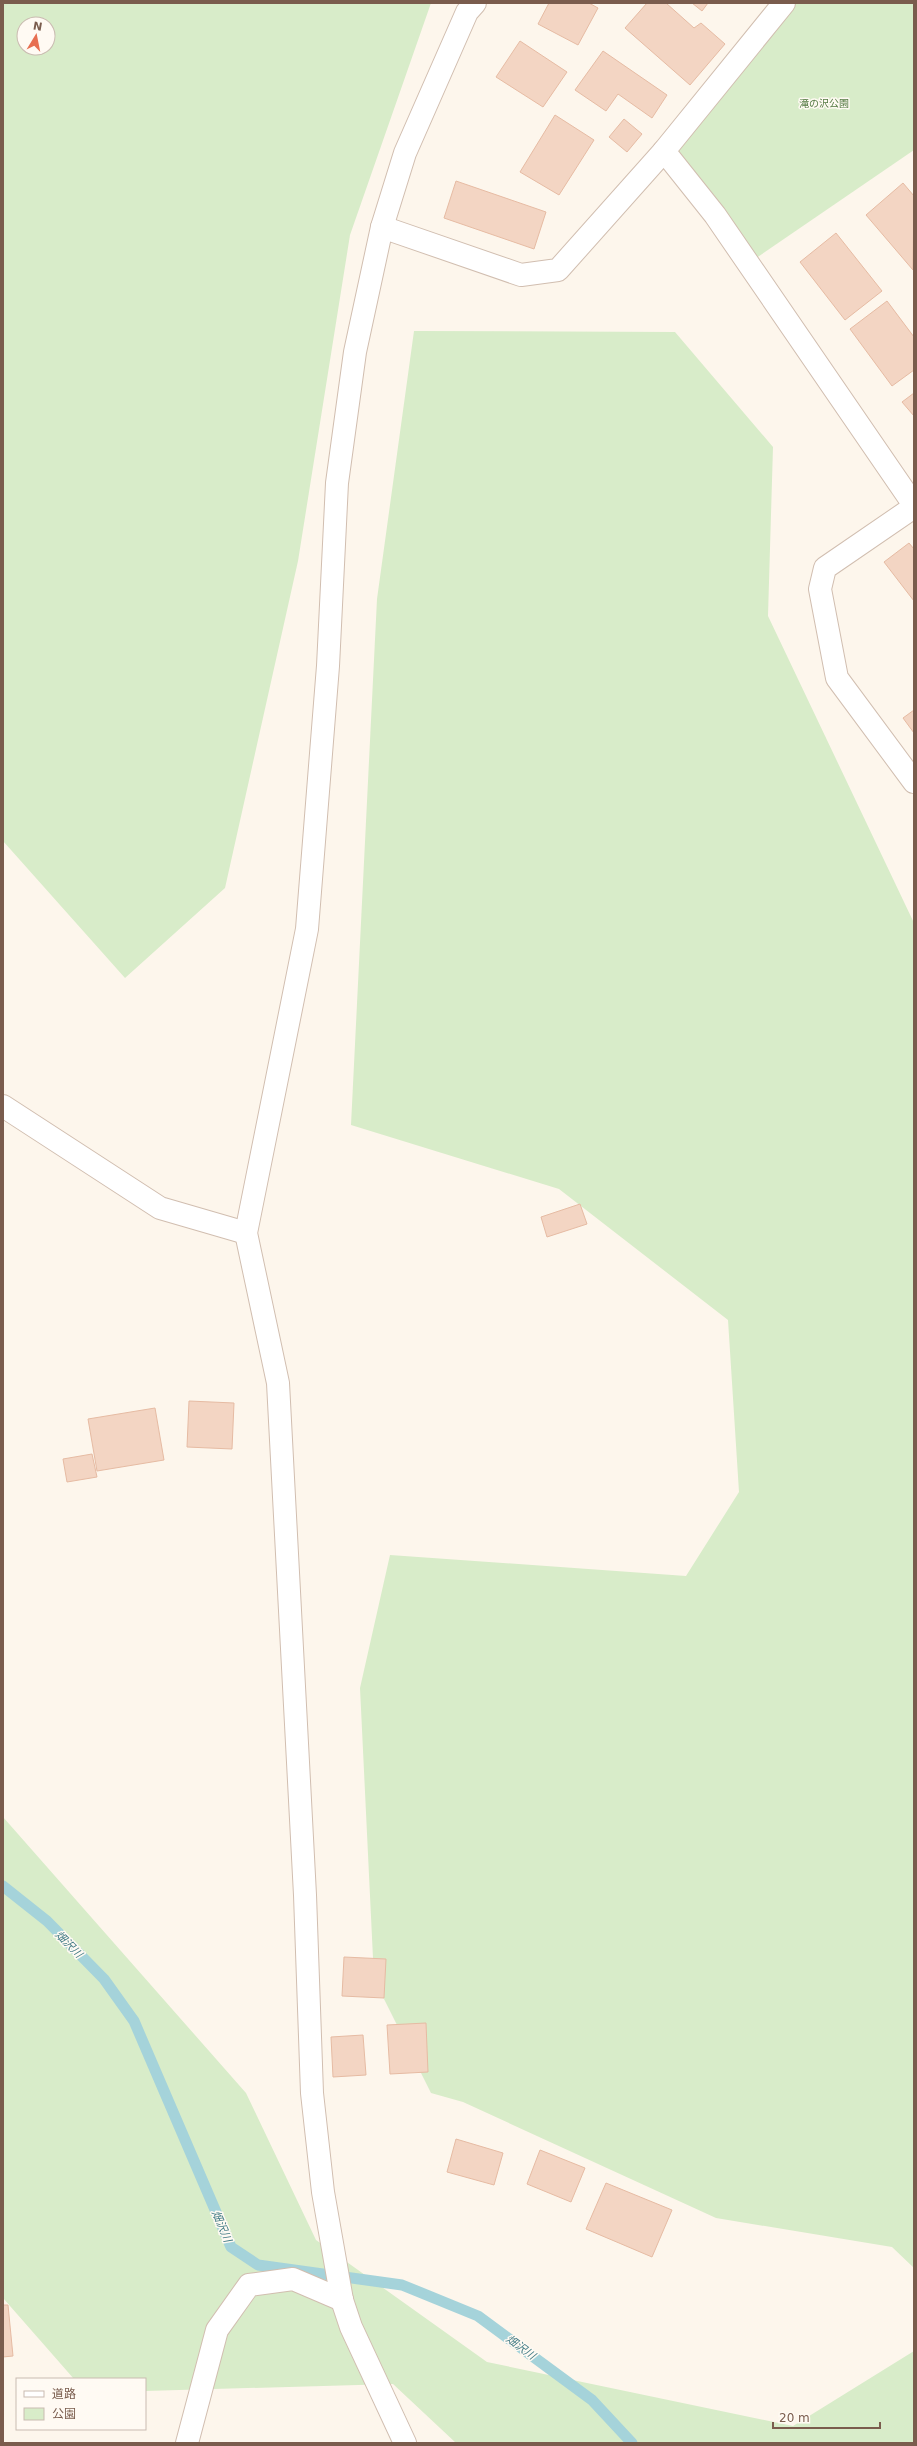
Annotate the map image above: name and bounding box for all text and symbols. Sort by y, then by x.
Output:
north arrow [16,16,56,56]
text: N [32,19,43,34]
park label: 滝の沢公園 [799,98,849,109]
water label: 畑沢川 [52,1928,86,1961]
water label: 畑沢川 [209,2208,234,2245]
water label: 畑沢川 [504,2332,539,2363]
legend [16,2378,146,2430]
text: 道路 [52,2387,76,2401]
scale bar [773,2404,880,2430]
text: 公園 [52,2407,76,2421]
text: 20 m [779,2411,810,2425]

